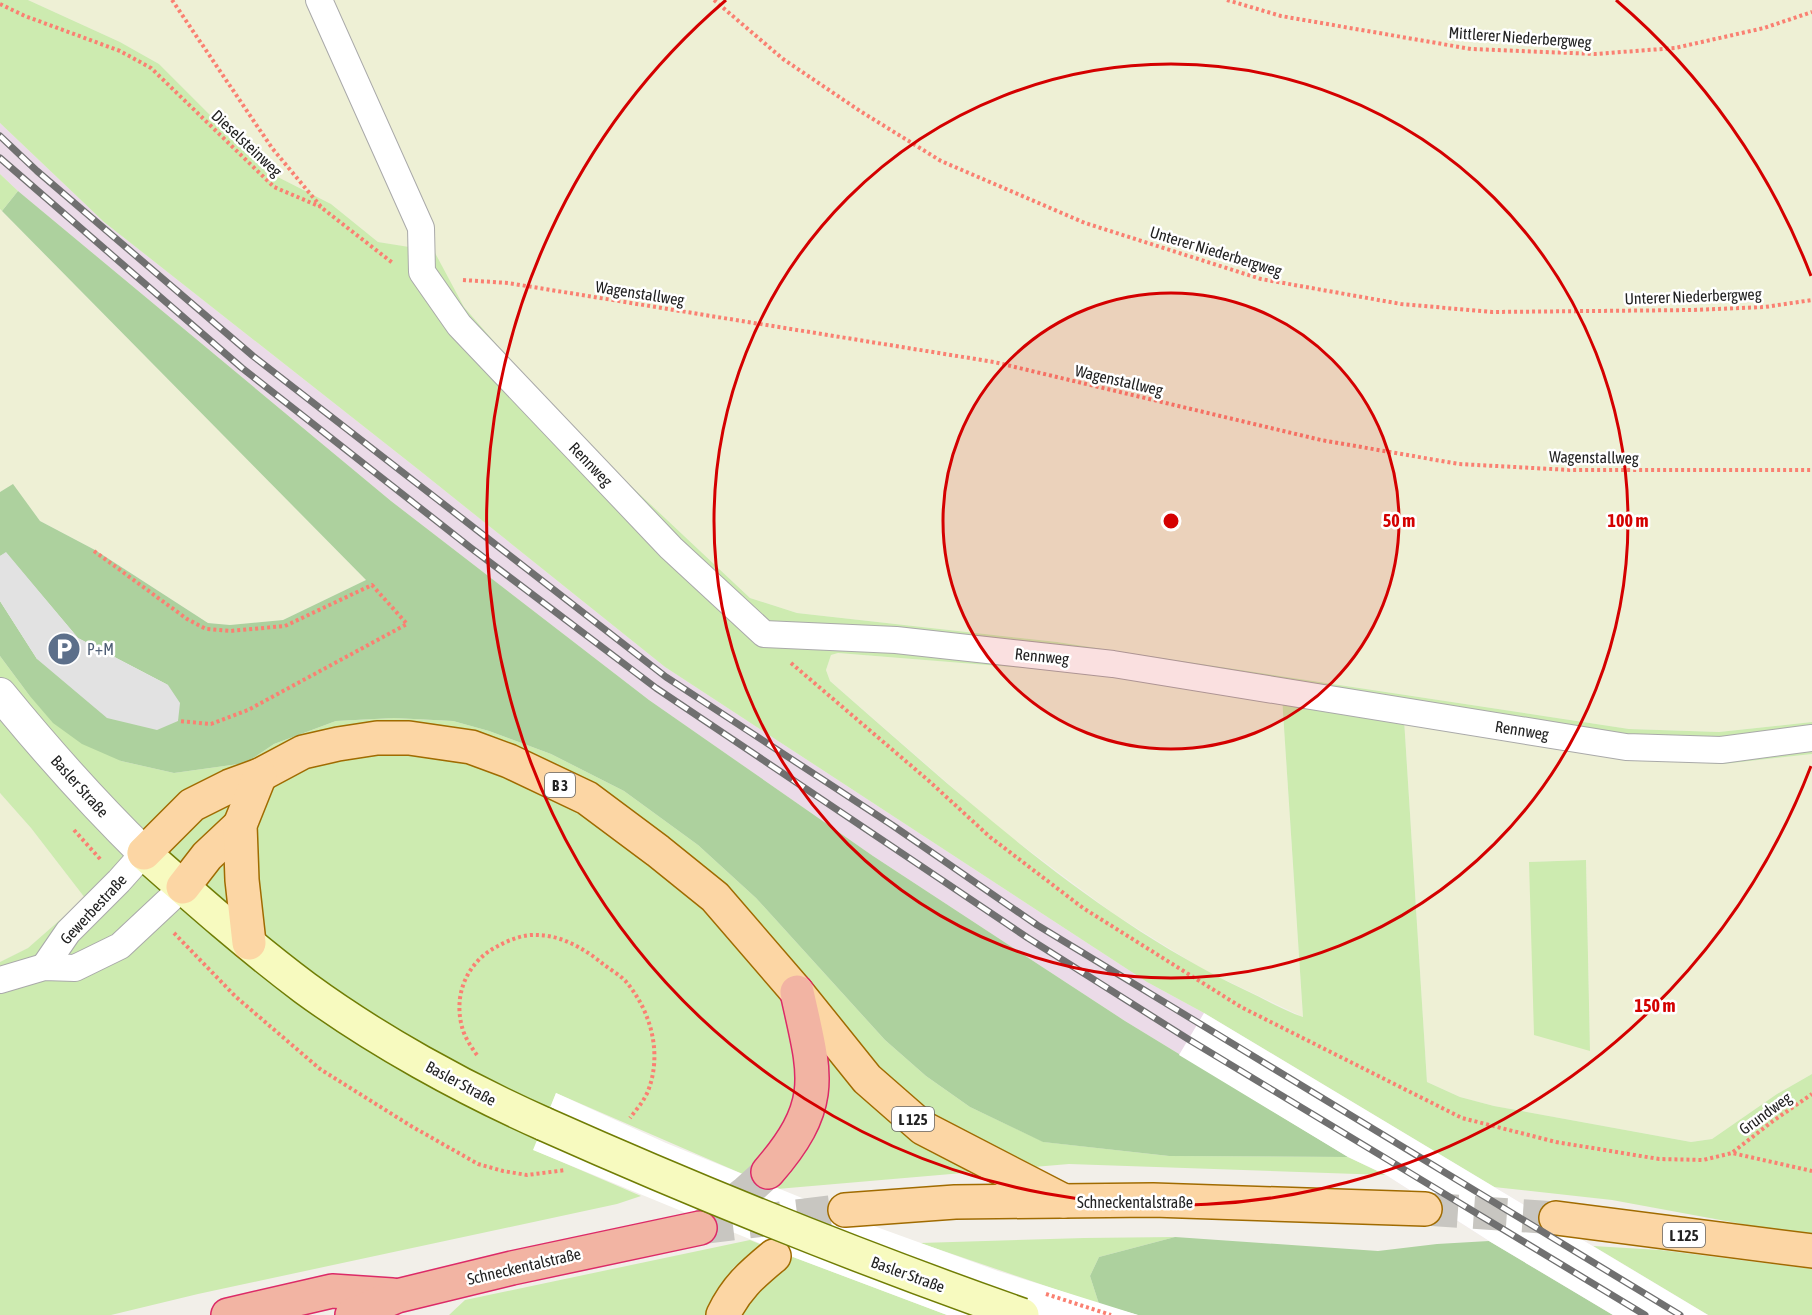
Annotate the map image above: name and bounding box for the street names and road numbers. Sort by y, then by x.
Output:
street label: Mittlerer Niederbergweg [1448,23,1592,52]
street label: Dieselsteinweg [207,106,286,181]
street label: Unterer Niederbergweg [1147,222,1284,281]
street label: Wagenstallweg [594,277,686,310]
street label: Unterer Niederbergweg [1624,285,1762,308]
street label: Wagenstallweg [1073,361,1165,400]
street label: Rennweg [565,438,616,491]
street label: Wagenstallweg [1549,447,1639,468]
street label: Rennweg [1014,644,1070,669]
street label: Rennweg [1494,717,1550,744]
street label: Basler Straße [48,751,112,821]
road number: B 3 [545,773,575,797]
street label: Gewerbestraße [56,870,130,948]
street label: Basler Straße [423,1057,499,1109]
street label: Grundweg [1736,1088,1795,1139]
road number: L 125 [892,1107,934,1131]
street label: Schneckentalstraße [1077,1193,1193,1211]
road number: L 125 [1663,1223,1705,1247]
street label: Schneckentalstraße [465,1244,583,1288]
street label: Basler Straße [869,1252,947,1296]

